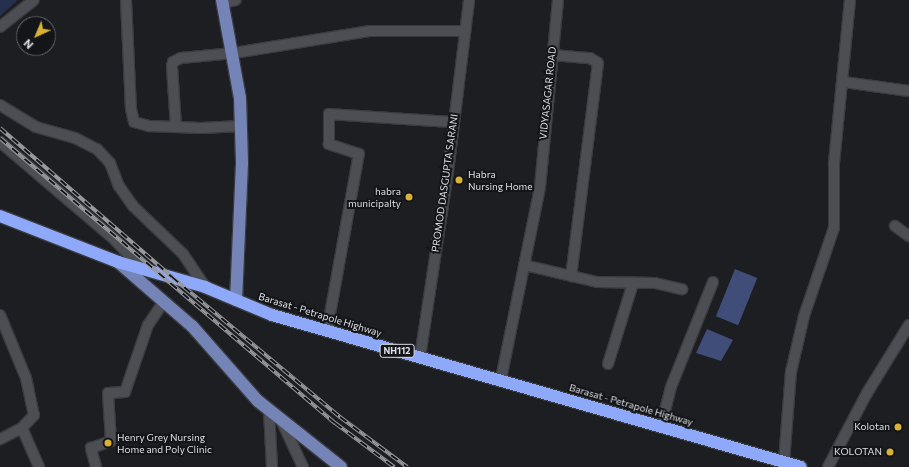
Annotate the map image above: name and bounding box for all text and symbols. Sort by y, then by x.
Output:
north arrow [16,16,56,56]
text: N [21,37,36,52]
street label: VIDYASAGAR ROAD [537,46,559,140]
street label: PROMOD DASGUPTA SARANI [429,113,461,253]
place label: Habra Nursing Home [468,168,533,192]
marker: Habra Nursing Home [453,174,465,186]
place label: habra municipalty [348,185,401,208]
marker: habra municipalty [404,192,414,202]
street label: Barasat - Petrapole Highway [257,291,383,339]
road number: NH112 [379,344,415,358]
street label: Barasat - Petrapole Highway [568,382,694,428]
place label: Kolotan [854,421,890,433]
marker: Kolotan [893,422,903,432]
place label: Henry Grey Nursing Home and Poly Clinic [117,431,212,454]
marker: Henry Grey Nursing Home and Poly Clinic [102,437,114,449]
place label: KOLOTAN [834,446,882,458]
marker: KOLOTAN [885,447,895,457]

